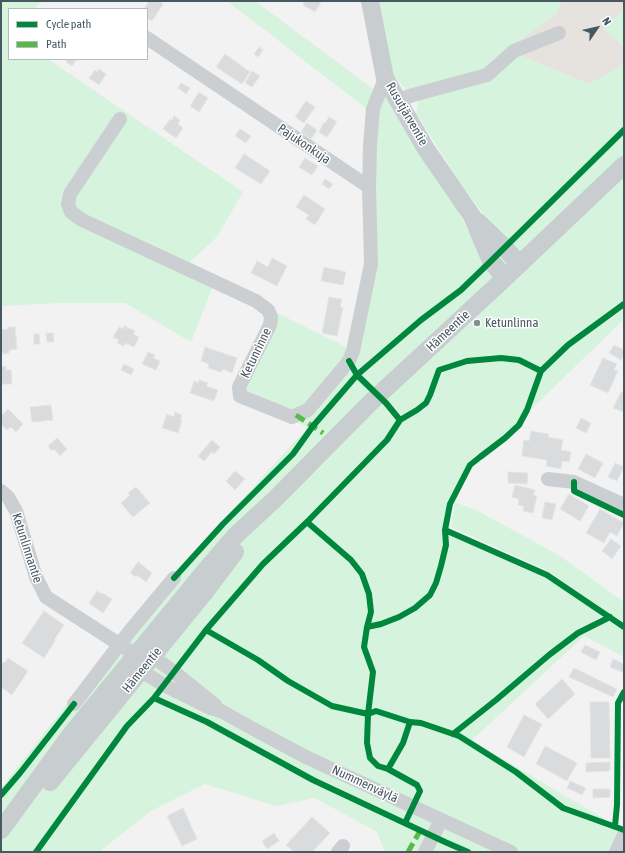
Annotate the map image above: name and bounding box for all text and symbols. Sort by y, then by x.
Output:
legend [8,8,148,60]
north arrow [577,8,617,48]
text: N [600,15,614,27]
text: Cycle path [46,17,91,31]
text: Path [46,37,67,51]
street label: Rusutjärventie [383,80,431,148]
street label: Pajukonkuja [275,121,333,167]
street label: Hämeentie [423,307,473,355]
place label: Ketunlinna [485,315,538,331]
marker: Ketunlinna [472,318,482,328]
street label: Ketunrinne [237,325,275,381]
street label: Ketunlinnantie [8,511,46,585]
street label: Hämeentie [119,644,165,696]
street label: Nummenväylä [330,762,400,806]

